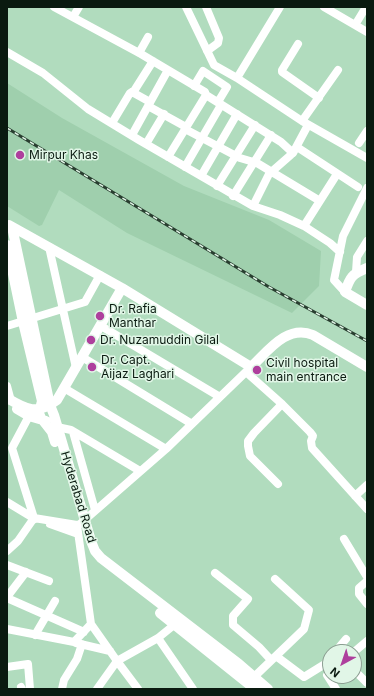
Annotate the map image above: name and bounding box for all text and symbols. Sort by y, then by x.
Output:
place label: Mirpur Khas [29,148,98,162]
marker: Mirpur Khas [14,149,26,161]
place label: Dr. Rafia Manthar [109,302,157,330]
marker: Dr. Rafia Manthar [94,310,106,322]
place label: Dr. Nuzamuddin Gilal [100,333,219,347]
marker: Dr. Nuzamuddin Gilal [85,334,97,346]
place label: Dr. Capt. Aijaz Laghari [101,353,174,381]
place label: Civil hospital main entrance [266,356,347,384]
marker: Dr. Capt. Aijaz Laghari [86,361,98,373]
marker: Civil hospital main entrance [251,364,263,376]
street label: Hyderabad Road [57,449,99,545]
north arrow [322,644,362,684]
text: N [327,664,343,680]

